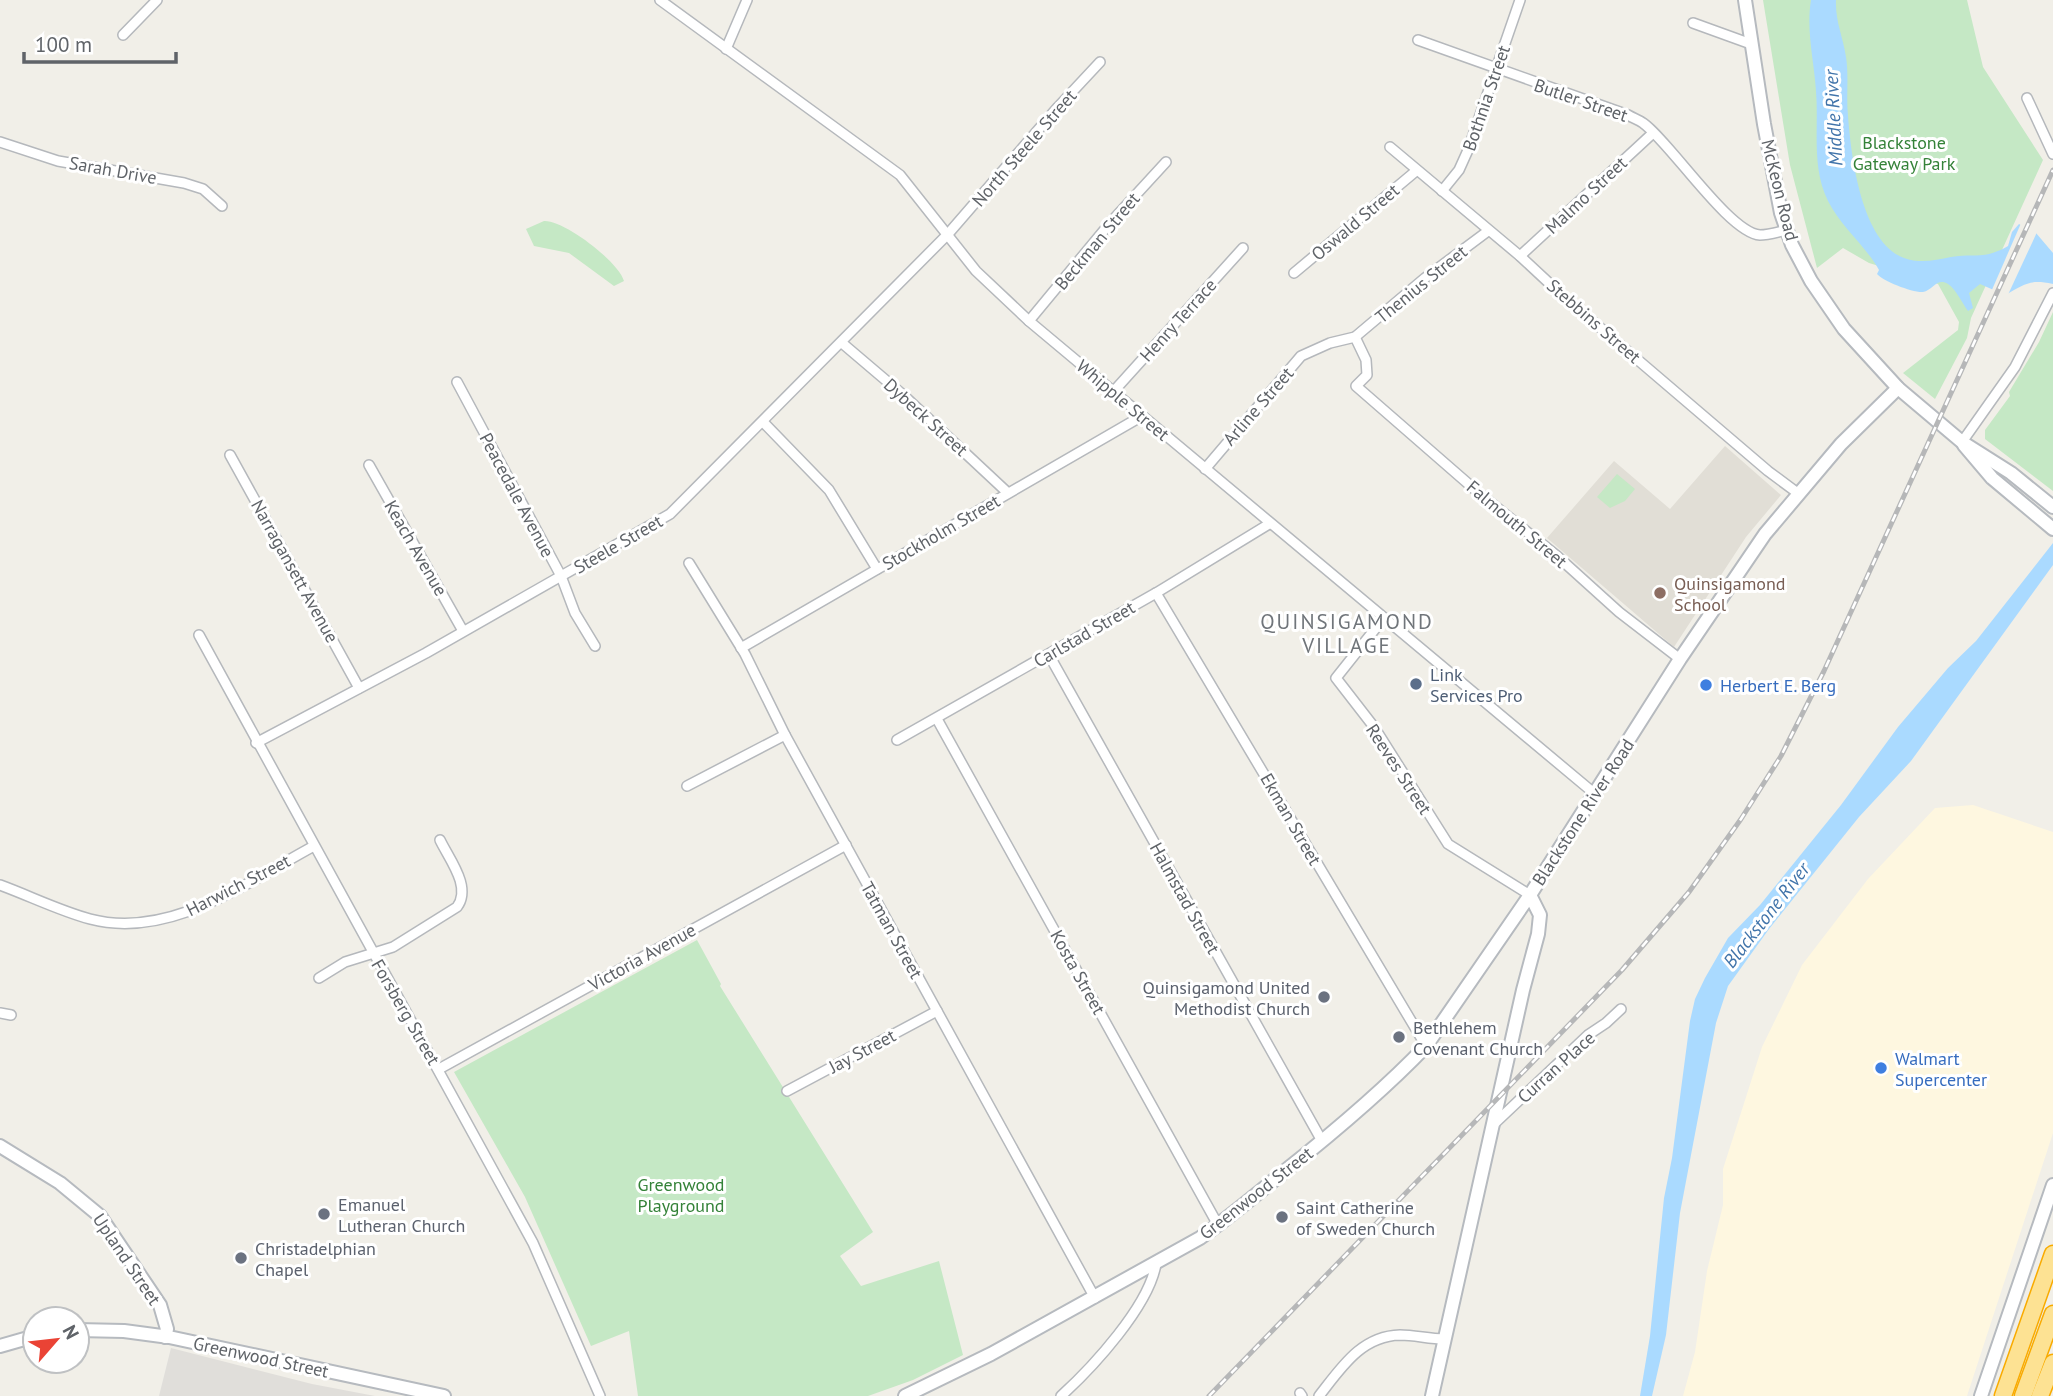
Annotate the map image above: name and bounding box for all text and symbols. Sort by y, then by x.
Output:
scale bar [24,21,177,65]
text: 100 m [35,31,92,58]
street label: Bothnia Street [1457,42,1515,154]
water label: Middle River [1818,68,1848,167]
street label: Butler Street [1531,73,1631,127]
street label: North Steele Street [967,85,1081,211]
park label: Blackstone Gateway Park [1853,131,1956,175]
street label: McKeon Road [1756,137,1804,243]
street label: Sarah Drive [67,151,159,189]
street label: Malmo Street [1540,151,1632,239]
street label: Oswald Street [1306,179,1404,265]
street label: Beckman Street [1050,188,1144,294]
street label: Thenius Street [1370,240,1472,328]
street label: Henry Terrace [1135,274,1221,366]
street label: Stebbins Street [1542,274,1646,368]
street label: Whipple Street [1072,354,1174,446]
street label: Arline Street [1218,362,1298,450]
street label: Dybeck Street [879,373,973,461]
street label: Peacedale Avenue [475,429,559,561]
street label: Falmouth Street [1462,475,1572,573]
street label: Stockholm Street [878,489,1004,575]
street label: Narragansett Avenue [246,495,344,647]
street label: Keach Avenue [379,496,453,600]
street label: Steele Street [569,509,667,579]
place label: Quinsigamond School [1674,572,1785,616]
marker: Quinsigamond School [1652,585,1668,601]
street label: Carlstad Street [1029,596,1139,672]
district label: QUINSIGAMOND VILLAGE [1260,608,1434,659]
place label: Link Services Pro [1430,663,1523,707]
place label: Herbert E. Berg [1720,674,1836,697]
marker: Link Services Pro [1408,676,1424,692]
marker: Herbert E. Berg [1698,677,1714,693]
street label: Reeves Street [1361,719,1437,819]
street label: Blackstone River Road [1527,734,1639,890]
street label: Ekman Street [1255,769,1327,869]
street label: Halmstad Street [1145,838,1225,958]
street label: Harwich Street [182,849,294,921]
water label: Blackstone River [1718,856,1816,972]
street label: Tatman Street [856,877,928,983]
street label: Victoria Avenue [583,918,700,996]
street label: Kosta Street [1045,926,1111,1018]
street label: Forsberg Street [367,955,445,1069]
place label: Quinsigamond United Methodist Church [1143,976,1310,1020]
marker: Quinsigamond United Methodist Church [1316,989,1332,1005]
place label: Bethlehem Covenant Church [1413,1016,1543,1060]
street label: Jay Street [824,1024,899,1079]
street label: Curran Place [1512,1026,1600,1108]
marker: Bethlehem Covenant Church [1391,1029,1407,1045]
place label: Walmart Supercenter [1895,1047,1987,1091]
marker: Walmart Supercenter [1873,1060,1889,1076]
street label: Greenwood Street [1195,1141,1317,1245]
park label: Greenwood Playground [637,1173,725,1217]
place label: Emanuel Lutheran Church [338,1193,465,1237]
place label: Saint Catherine of Sweden Church [1296,1196,1435,1240]
marker: Emanuel Lutheran Church [316,1206,332,1222]
street label: Upland Street [88,1209,166,1309]
marker: Saint Catherine of Sweden Church [1274,1209,1290,1225]
place label: Christadelphian Chapel [255,1237,376,1281]
marker: Christadelphian Chapel [233,1250,249,1266]
north arrow [21,1305,91,1375]
text: N [57,1321,85,1343]
street label: Greenwood Street [191,1331,331,1383]

